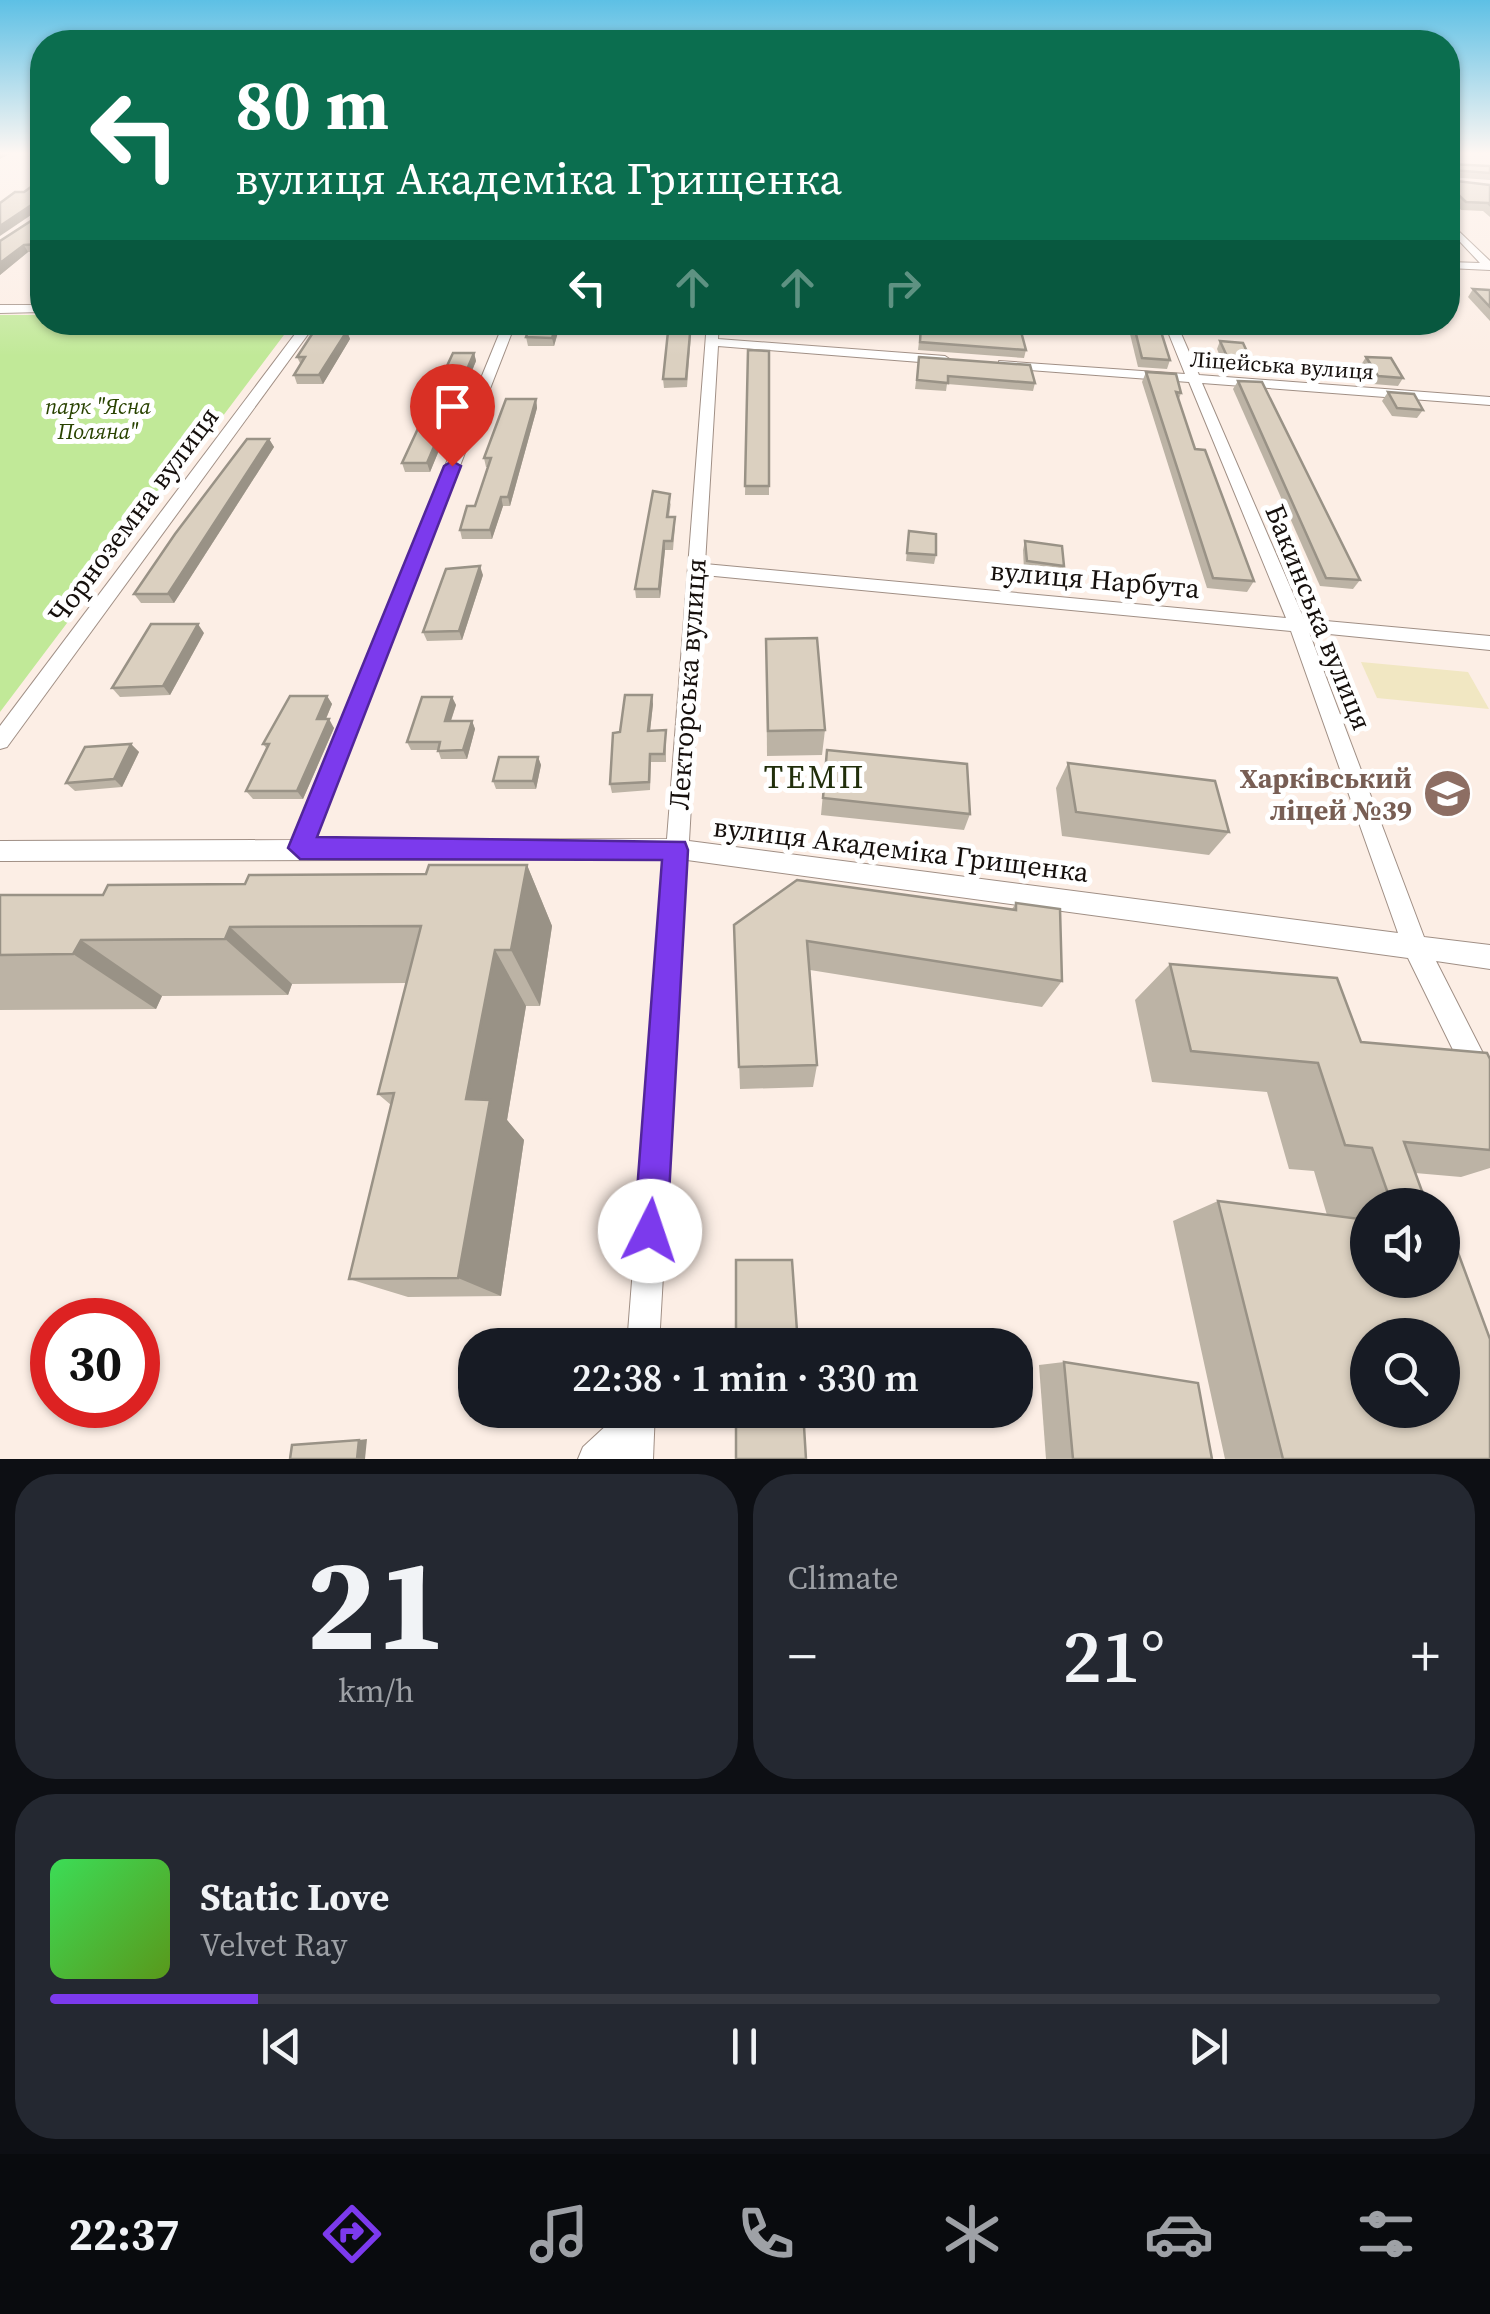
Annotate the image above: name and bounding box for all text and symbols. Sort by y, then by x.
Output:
text: 80 m [235,56,389,152]
icon: left [70,70,200,200]
text: вулиця Академіка Грищенка [235,147,842,209]
icon: left [560,260,615,315]
icon: ahead [665,260,720,315]
icon: ahead [770,260,825,315]
icon: right [875,260,930,315]
street label: Ліцейська вулиця [1189,344,1375,386]
pin [410,364,495,467]
icon: arrive [425,379,480,434]
park label: парк "Ясна Поляна" [45,391,152,446]
street label: Чорноземна вулиця [39,399,227,631]
street label: Бакинська вулиця [1256,499,1382,735]
street label: вулиця Нарбута [988,551,1202,607]
street label: Лекторська вулиця [659,557,715,811]
district label: ТЕМП [764,755,866,799]
place label: Харківський ліцей №39 [1240,759,1412,829]
school or university icon: Харківський ліцей №39 [1421,768,1473,820]
street label: вулиця Академіка Грищенка [711,807,1092,891]
position arrow [598,1179,702,1283]
map controls [1350,1188,1460,1428]
button: sound [1350,1188,1460,1298]
speed limit sign: 30 [30,1298,160,1428]
button: search [1350,1318,1460,1428]
text: 22:38 · 1 min · 330 m [572,1352,919,1404]
text: 21 [306,1514,447,1693]
text: Climate [788,1556,899,1600]
text: 21° [1062,1604,1165,1707]
text: − [788,1618,817,1693]
text: + [1411,1618,1440,1693]
text: km/h [338,1669,414,1713]
text: Static Love [200,1871,389,1923]
text: Velvet Ray [200,1923,347,1967]
icon: previous [254,2019,309,2074]
icon: pause [717,2019,772,2074]
icon: next [1181,2019,1236,2074]
icon: directions [317,2199,387,2269]
icon: music [524,2199,594,2269]
icon: phone [731,2199,801,2269]
icon: climate [937,2199,1007,2269]
icon: car [1144,2199,1214,2269]
icon: filters [1351,2199,1421,2269]
text: 22:37 [68,2203,180,2265]

